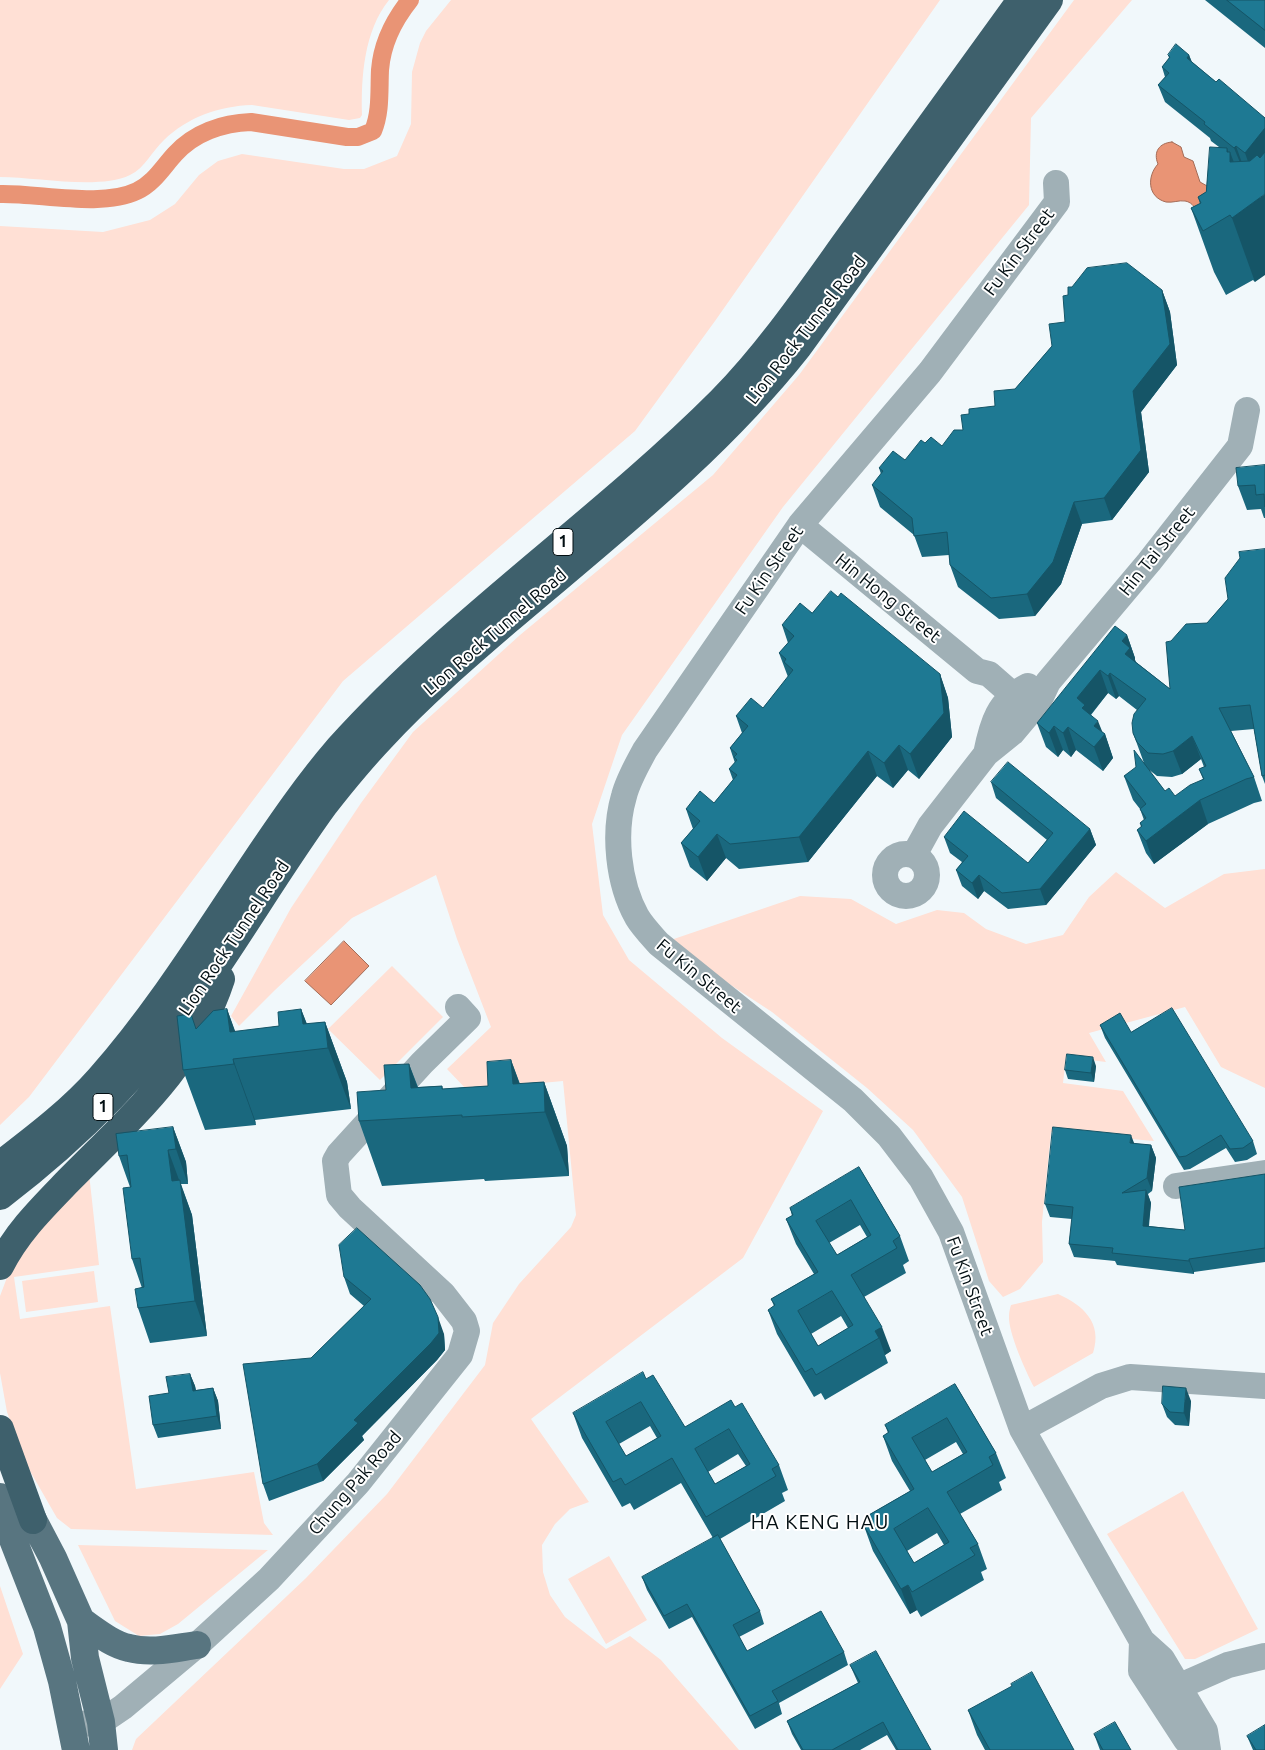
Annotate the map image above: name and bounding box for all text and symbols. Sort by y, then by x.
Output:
street label: Fu Kin Street [979,204,1059,300]
street label: Lion Rock Tunnel Road [741,252,871,408]
street label: Hin Tai Street [1114,502,1200,600]
street label: Fu Kin Street [730,521,808,619]
road number: 1 [553,528,573,556]
street label: Hin Hong Street [831,549,945,647]
street label: Lion Rock Tunnel Road [419,564,571,700]
street label: Lion Rock Tunnel Road [174,856,294,1020]
street label: Fu Kin Street [652,934,746,1018]
road number: 1 [93,1094,113,1120]
street label: Fu Kin Street [942,1233,998,1339]
street label: Chung Pak Road [304,1427,406,1539]
district label: HA KENG HAU [749,1510,891,1534]

